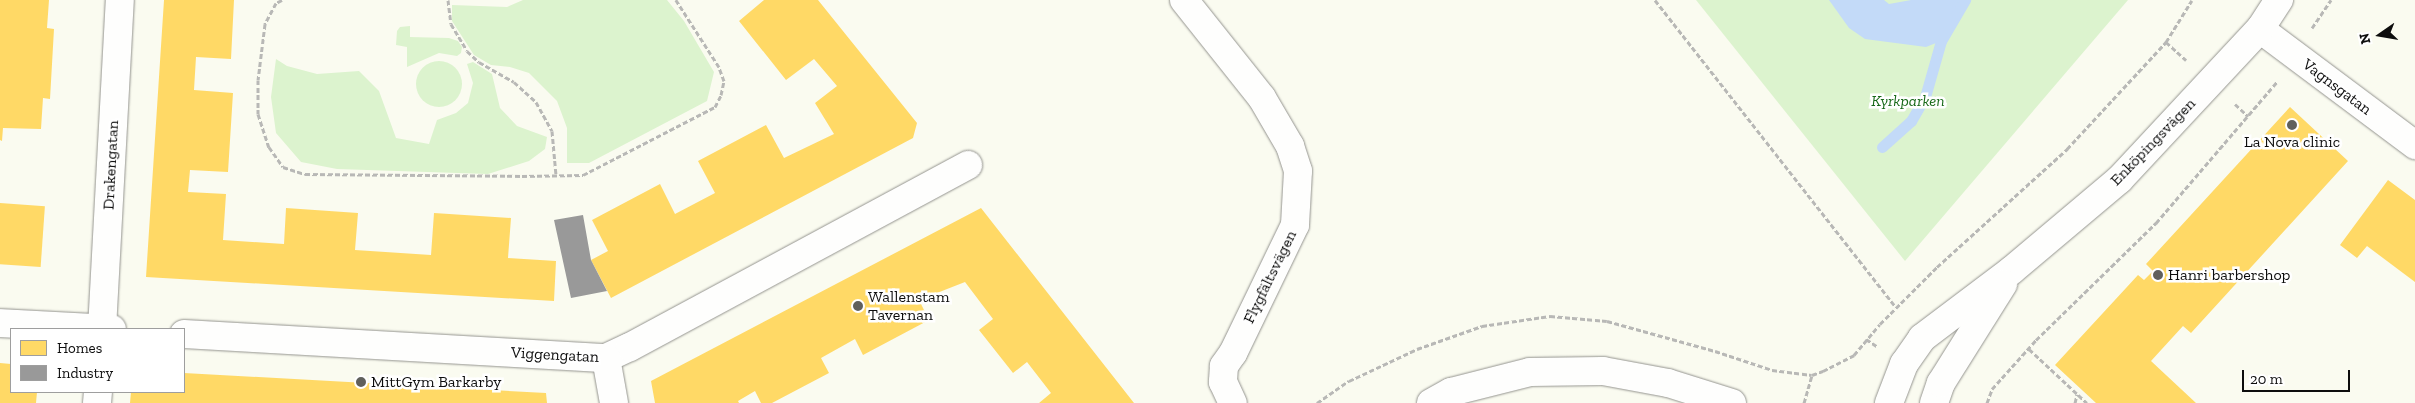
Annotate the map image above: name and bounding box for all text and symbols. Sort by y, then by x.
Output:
north arrow [2355,10,2405,60]
text: N [2355,31,2374,46]
street label: Vagnsgatan [2299,55,2375,119]
park label: Kyrkparken [1871,91,1945,111]
street label: Enköpingsvägen [2106,94,2200,190]
marker: La Nova clinic [2286,119,2298,131]
street label: Drakengatan [99,120,123,210]
place label: La Nova clinic [2244,132,2340,152]
street label: Flygfältsvägen [1239,227,1301,327]
place label: Hanri barbershop [2168,265,2290,285]
marker: Hanri barbershop [2152,269,2164,281]
place label: Wallenstam Tavernan [868,287,950,325]
marker: Wallenstam Tavernan [852,300,864,312]
legend [10,328,185,393]
text: Homes [57,339,102,357]
street label: Viggengatan [511,343,599,367]
scale bar [2245,360,2352,392]
text: Industry [57,364,113,382]
text: 20 m [2250,370,2283,388]
place label: MittGym Barkarby [371,372,501,392]
marker: MittGym Barkarby [355,376,367,388]

